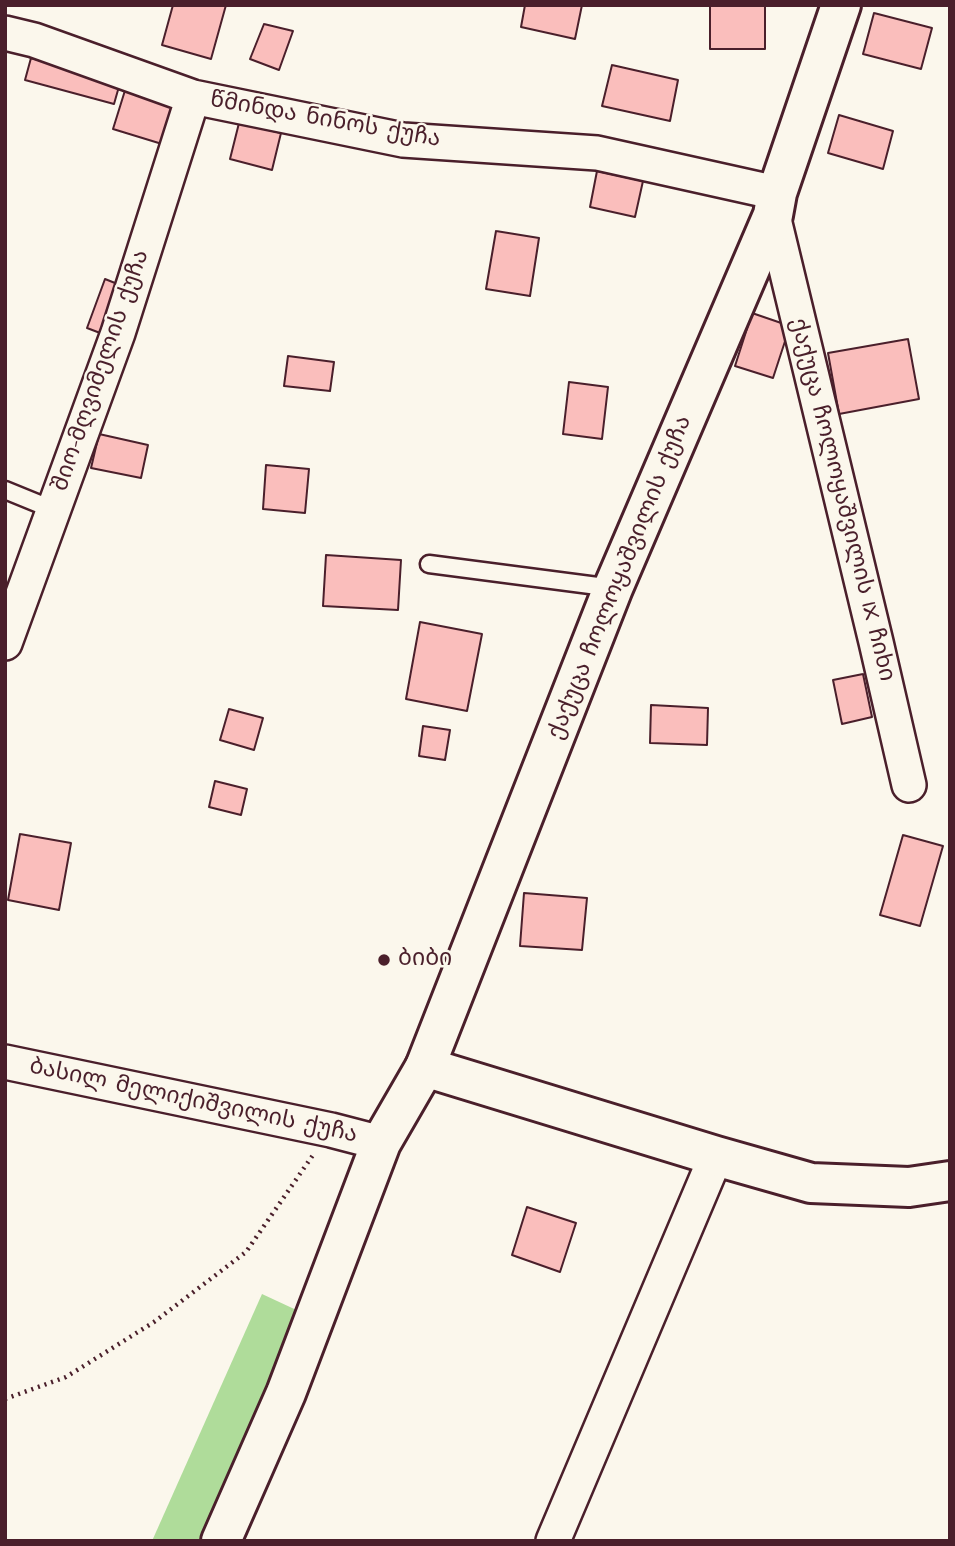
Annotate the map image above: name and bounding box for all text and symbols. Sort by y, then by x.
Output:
street label: წმინდა ნინოს ქუჩა [208,87,442,155]
street label: შიო-მღვიმელის ქუჩა [48,247,156,495]
street label: ქაქუცა ჩოლოყაშვილის IX ჩიხი [782,316,900,684]
street label: ქაქუცა ჩოლოყაშვილის ქუჩა [543,412,699,744]
place label: ბიბი [398,946,452,974]
marker: ბიბი [376,952,392,968]
street label: ბასილ მელიქიშვილის ქუჩა [27,1054,359,1150]

